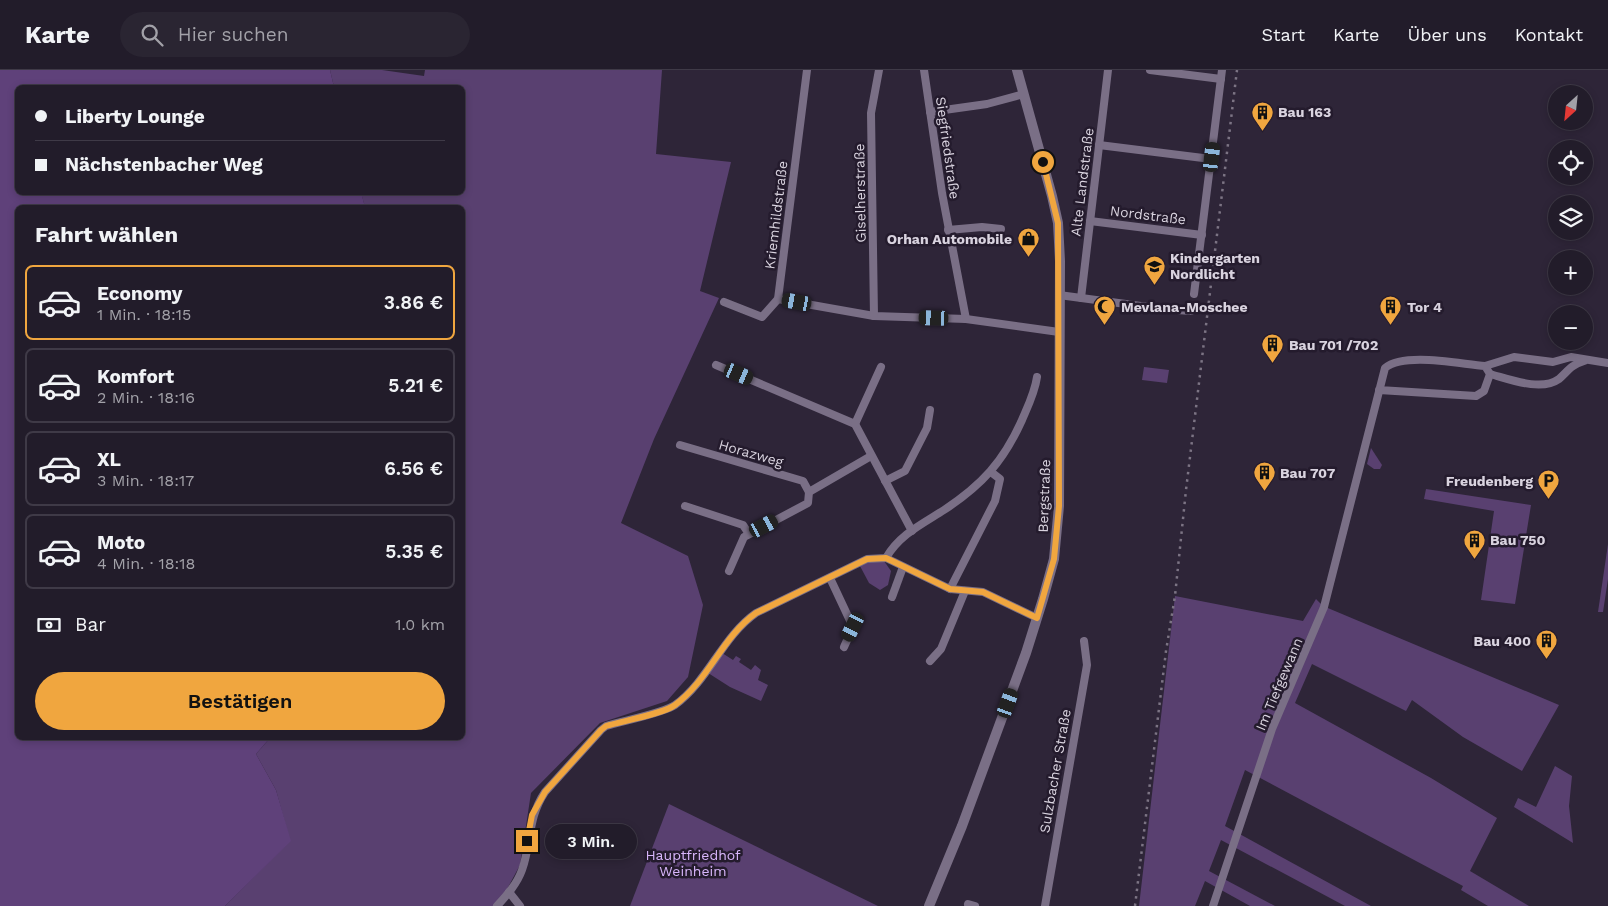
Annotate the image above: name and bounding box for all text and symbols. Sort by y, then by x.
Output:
search box [120,12,470,57]
text: Karte [25,21,90,49]
icon: search [138,21,166,49]
text: Hier suchen [178,23,288,46]
text: Start [1261,24,1305,45]
text: Karte [1333,24,1380,45]
text: Über uns [1408,24,1487,45]
text: Kontakt [1515,24,1583,45]
north arrow [1548,85,1592,130]
map controls [1548,85,1593,350]
street label: Siegfriedstraße [933,96,963,200]
building icon: Bau 163 [1250,100,1274,131]
place label: Bau 163 [1278,104,1331,120]
text: Liberty Lounge [65,105,205,128]
street label: Alte Landstraße [1067,127,1097,237]
button: locate [1548,140,1593,185]
car [1202,141,1221,173]
street label: Giselherstraße [851,143,869,243]
route start [1032,151,1054,173]
text: Nächstenbacher Weg [65,153,263,176]
street label: Kriemhildstraße [761,160,791,270]
button: layers [1548,195,1593,240]
street label: Nordstraße [1109,202,1187,228]
text: Fahrt wählen [35,222,178,247]
shop icon: Orhan Automobile [1016,227,1040,258]
place label: Orhan Automobile [887,231,1012,247]
place label: Kindergarten Nordlicht [1170,250,1260,282]
button: + [1548,250,1593,295]
school or university icon: Kindergarten Nordlicht [1142,254,1166,285]
icon: car [37,280,82,325]
text: Economy [97,282,182,305]
text: 3.86 € [384,291,443,314]
car [780,292,813,312]
mosque icon: Mevlana-Moschee [1093,295,1117,326]
building icon: Tor 4 [1379,295,1403,326]
place label: Mevlana-Moschee [1121,299,1248,315]
place label: Tor 4 [1407,299,1442,315]
text: 1 Min. · 18:15 [97,305,191,324]
button: − [1548,305,1593,350]
car [918,310,949,326]
building icon: Bau 701 /702 [1261,333,1285,364]
place label: Bau 701 /702 [1289,337,1378,353]
car [722,361,755,387]
icon: car [37,363,82,408]
text: Komfort [97,365,174,388]
text: 5.21 € [388,374,443,397]
text: 2 Min. · 18:16 [97,388,195,407]
street label: Horazweg [717,436,786,470]
icon: car [37,446,82,491]
text: XL [97,448,121,471]
text: 6.56 € [384,457,443,480]
street label: Bergstraße [1035,459,1053,533]
building icon: Bau 707 [1252,461,1276,492]
place label: Bau 707 [1280,465,1336,481]
parking icon: Freudenberg [1537,469,1561,500]
text: 3 Min. · 18:17 [97,471,194,490]
place label: Freudenberg [1446,473,1533,489]
car [747,512,780,540]
building icon: Bau 750 [1462,528,1486,559]
icon: car [37,529,82,574]
text: Moto [97,531,145,554]
place label: Bau 750 [1490,532,1545,548]
text: 5.35 € [385,540,443,563]
text: 4 Min. · 18:18 [97,554,195,573]
car [839,610,866,644]
icon: cash [35,611,63,639]
text: Bar [75,613,106,636]
text: 1.0 km [395,615,445,634]
building icon: Bau 400 [1535,629,1559,660]
place label: Bau 400 [1474,633,1531,649]
street label: Im Tiefgewann [1252,635,1306,733]
button: Bestätigen [35,672,445,730]
car [995,686,1020,720]
street label: Sulzbacher Straße [1036,708,1074,834]
callout: 3 Min. [544,824,637,858]
route end [516,830,538,852]
text: 3 Min. [567,832,615,851]
park label: Hauptfriedhof Weinheim [645,847,741,879]

